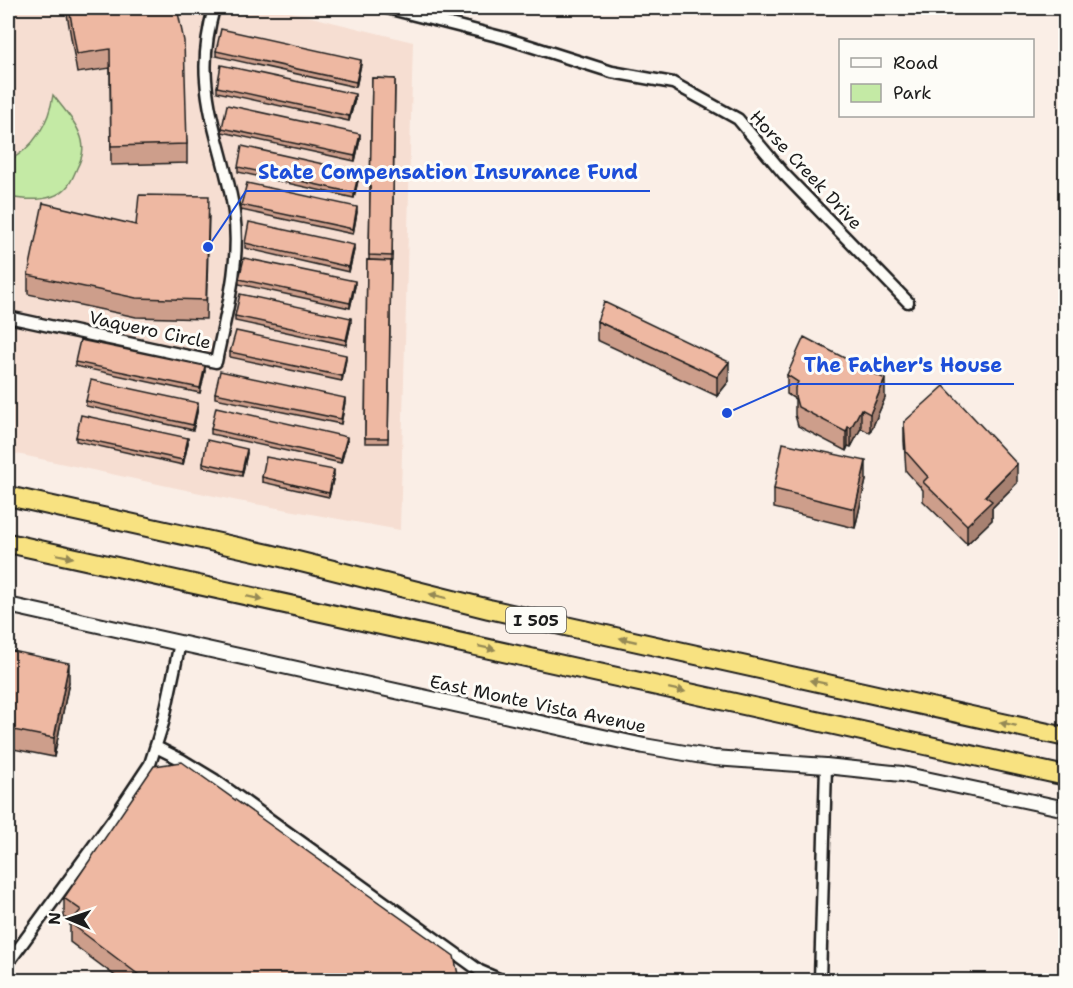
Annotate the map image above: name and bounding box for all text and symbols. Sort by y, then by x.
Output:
legend [839,39,1034,117]
text: Road [893,51,938,75]
text: Park [893,81,932,105]
street label: Horse Creek Drive [744,105,868,235]
callout: State Compensation Insurance Fund [246,153,650,191]
text: State Compensation Insurance Fund [258,159,638,185]
street label: Vaquero Circle [87,305,213,355]
callout: The Father's House [792,346,1014,384]
text: The Father's House [804,352,1002,378]
one-way arrow [55,552,74,561]
one-way arrow [428,591,446,600]
one-way arrow [246,593,264,603]
road number: I 505 [506,607,566,633]
one-way arrow [618,635,637,645]
one-way arrow [477,644,496,654]
street label: East Monte Vista Avenue [427,669,649,739]
one-way arrow [809,677,827,687]
one-way arrow [668,686,686,696]
one-way arrow [999,719,1018,728]
north arrow [39,889,99,949]
text: N [44,912,65,925]

